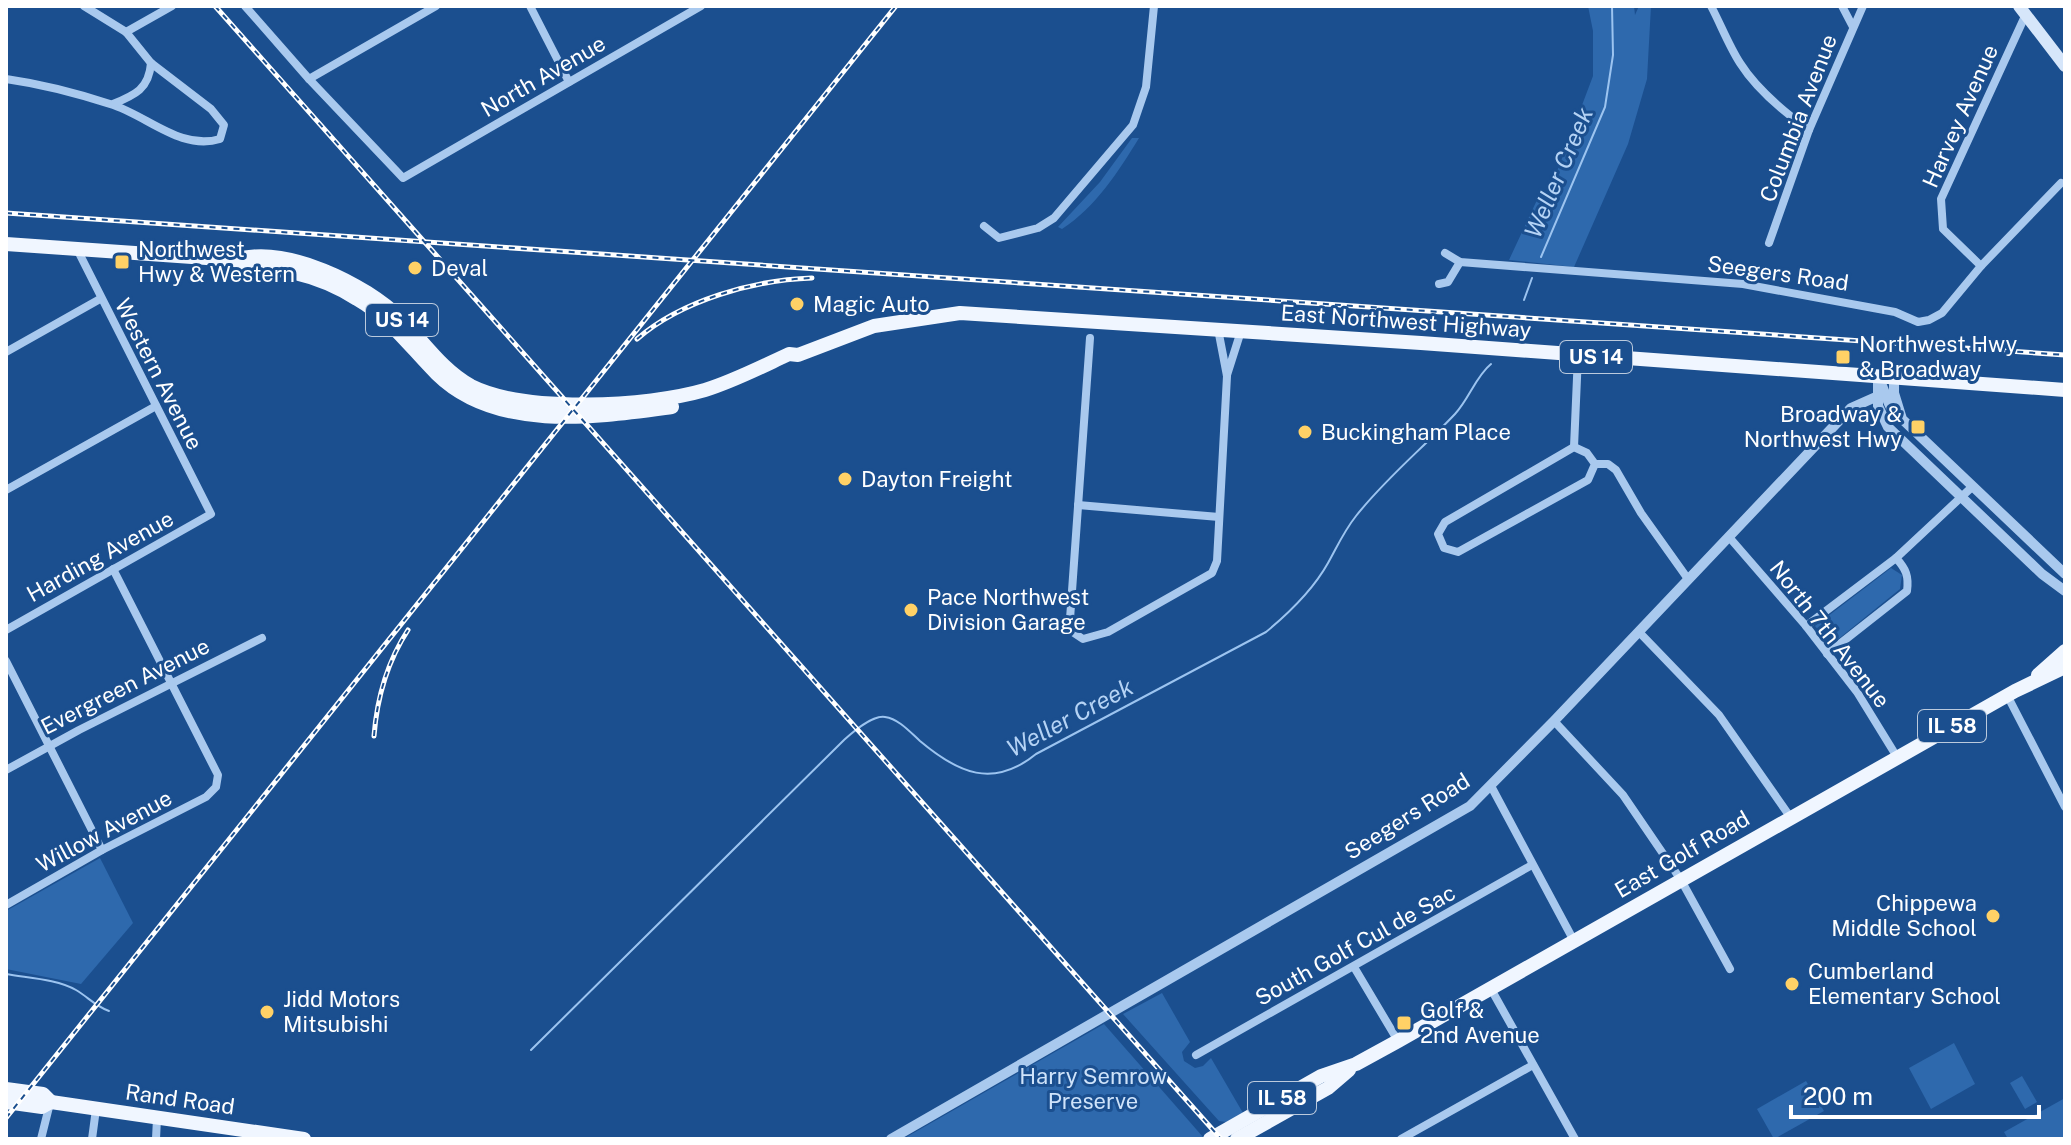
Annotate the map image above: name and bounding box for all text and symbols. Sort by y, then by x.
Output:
street label: North Avenue [476,30,610,122]
street label: Columbia Avenue [1754,31,1842,205]
street label: Harvey Avenue [1917,41,2003,191]
water label: Weller Creek [1518,103,1598,242]
place label: Northwest Hwy & Western [138,236,295,287]
street label: Seegers Road [1706,250,1850,296]
marker: Northwest Hwy & Western [113,253,131,271]
place label: Deval [431,255,488,281]
marker: Deval [406,259,424,277]
place label: Magic Auto [813,291,930,317]
street label: Western Avenue [110,294,208,454]
marker: Magic Auto [788,295,806,313]
street label: East Northwest Highway [1280,299,1532,343]
road number: US 14 [366,304,438,336]
place label: Northwest Hwy & Broadway [1859,331,2017,382]
road number: US 14 [1560,341,1632,373]
marker: Northwest Hwy & Broadway [1834,348,1852,366]
place label: Broadway & Northwest Hwy [1744,401,1902,452]
marker: Broadway & Northwest Hwy [1909,418,1927,436]
place label: Buckingham Place [1321,419,1511,445]
marker: Buckingham Place [1296,423,1314,441]
place label: Dayton Freight [861,466,1012,492]
marker: Dayton Freight [836,470,854,488]
street label: Harding Avenue [22,505,178,607]
street label: North 7th Avenue [1765,555,1895,713]
place label: Pace Northwest Division Garage [927,584,1089,635]
marker: Pace Northwest Division Garage [902,601,920,619]
street label: Evergreen Avenue [36,632,214,740]
water label: Weller Creek [1002,672,1137,762]
road number: IL 58 [1918,710,1986,742]
street label: Seegers Road [1340,767,1474,865]
street label: Willow Avenue [32,784,176,878]
street label: East Golf Road [1610,805,1754,903]
street label: South Golf Cul de Sac [1250,879,1460,1011]
place label: Chippewa Middle School [1831,890,1977,941]
marker: Chippewa Middle School [1984,907,2002,925]
place label: Cumberland Elementary School [1808,958,2001,1009]
marker: Cumberland Elementary School [1783,975,1801,993]
place label: Jidd Motors Mitsubishi [283,986,400,1037]
place label: Golf & 2nd Avenue [1420,997,1540,1048]
marker: Jidd Motors Mitsubishi [258,1003,276,1021]
marker: Golf & 2nd Avenue [1395,1014,1413,1032]
park label: Harry Semrow Preserve [1019,1063,1167,1114]
scale bar [1791,1069,2039,1119]
street label: Rand Road [124,1078,236,1120]
road number: IL 58 [1248,1082,1316,1114]
text: 200 m [1803,1082,1873,1110]

